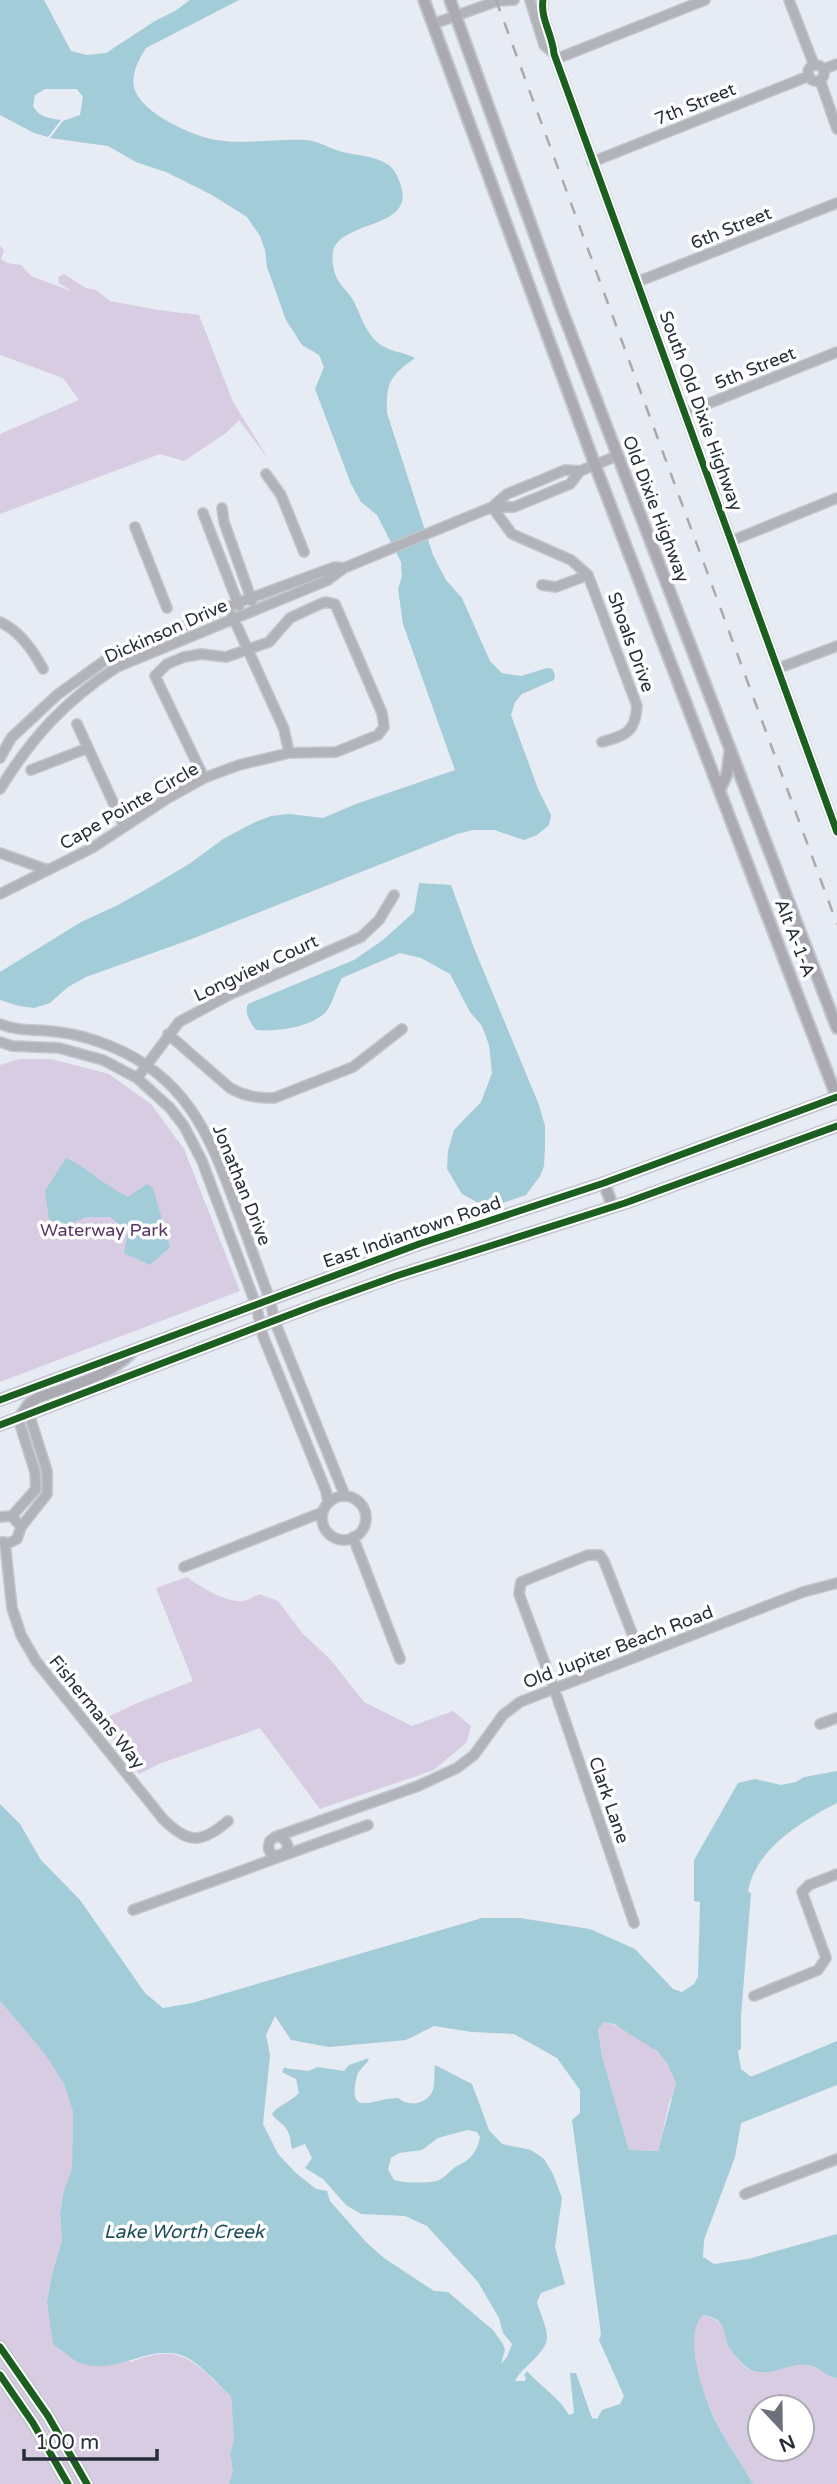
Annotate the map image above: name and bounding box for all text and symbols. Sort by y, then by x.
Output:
street label: 7th Street [651,78,739,130]
street label: 6th Street [687,202,775,254]
street label: South Old Dixie Highway [655,308,747,514]
street label: 5th Street [711,342,799,394]
street label: Old Dixie Highway [618,432,694,586]
street label: Shoals Drive [603,589,659,695]
street label: Dickinson Drive [101,594,231,668]
street label: Cape Pointe Circle [56,757,202,855]
street label: Alt A-1-A [770,896,820,980]
street label: Longview Court [190,930,322,1006]
street label: Jonathan Drive [208,1121,276,1249]
street label: East Indiantown Road [320,1191,504,1273]
park label: Waterway Park [40,1219,168,1241]
street label: Old Jupiter Beach Road [520,1601,716,1693]
street label: Fishermans Way [44,1651,150,1774]
street label: Clark Lane [584,1754,634,1846]
water label: Lake Worth Creek [104,2221,266,2243]
north arrow [746,2393,816,2463]
scale bar [24,2418,158,2462]
text: 100 m [35,2430,99,2455]
text: N [776,2430,798,2456]

